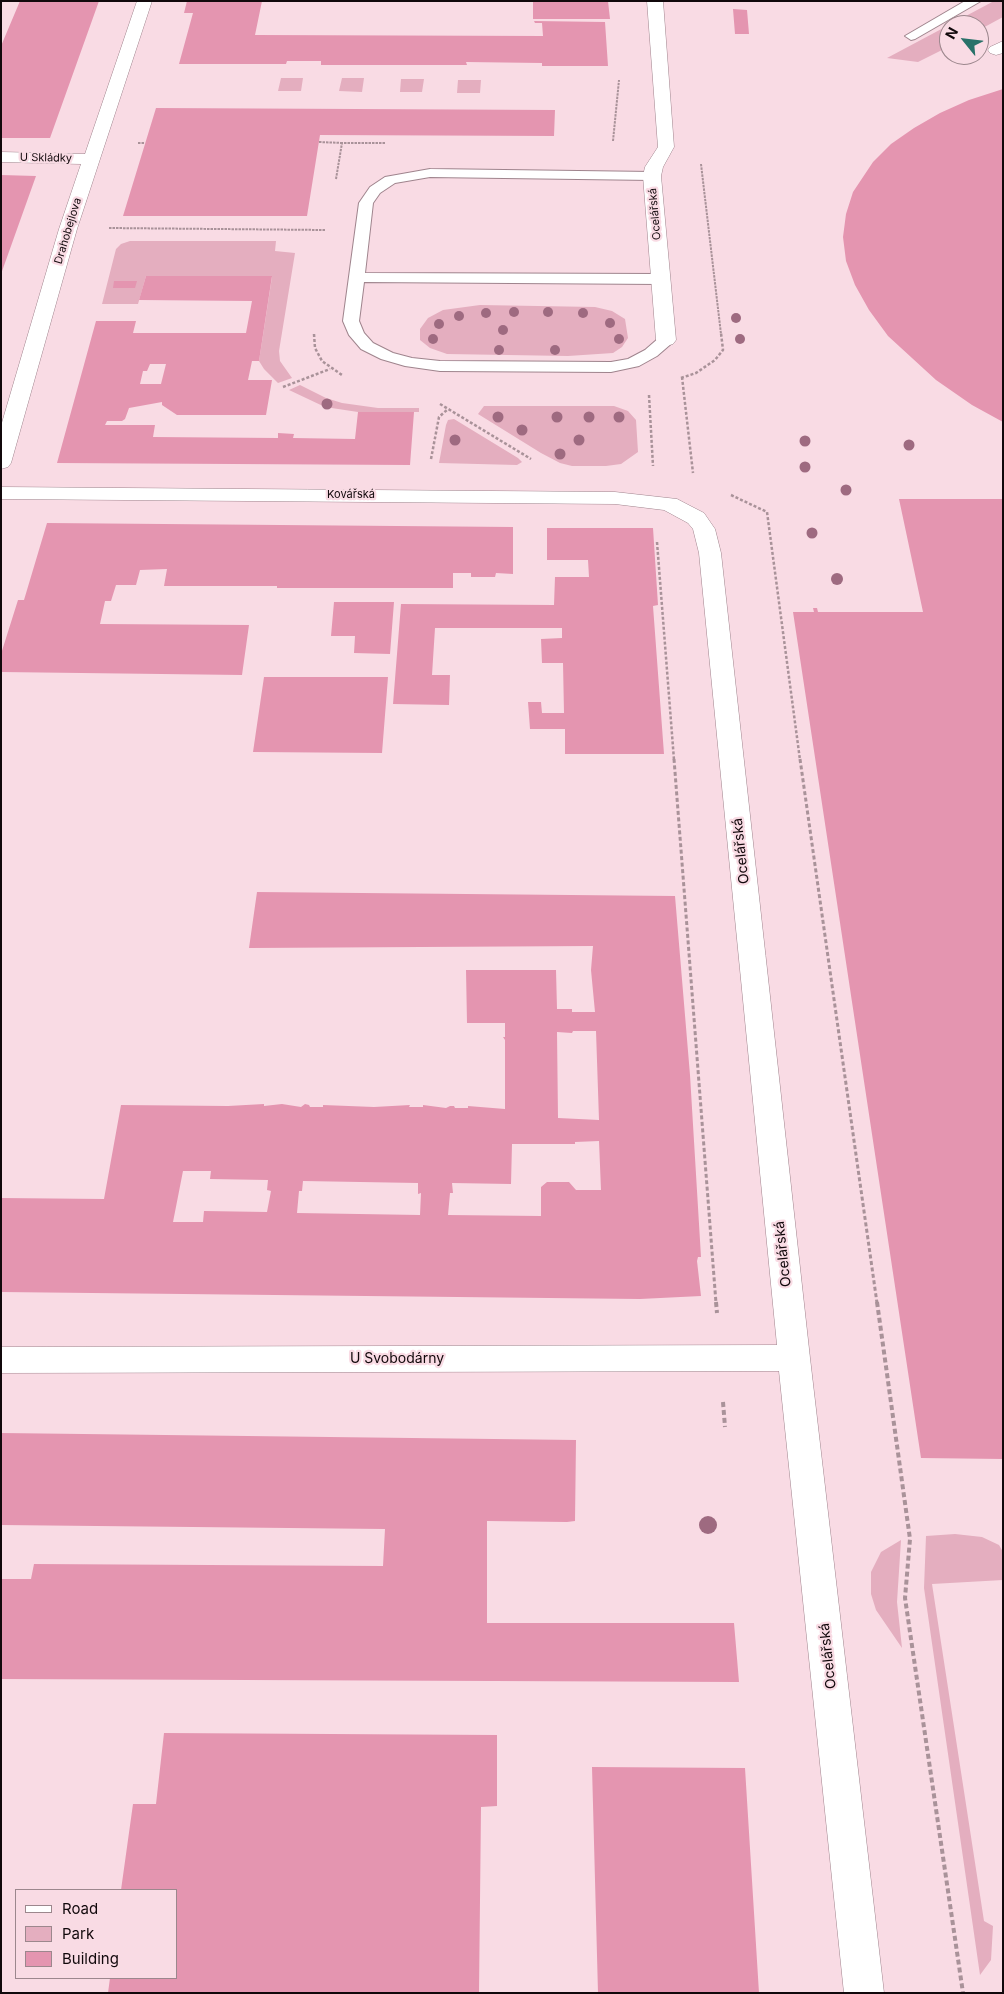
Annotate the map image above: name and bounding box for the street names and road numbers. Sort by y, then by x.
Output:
street label: U Skládky [20,151,72,165]
street label: Ocelářská [646,187,664,241]
street label: Drahobejlova [52,196,84,266]
street label: Kovářská [327,488,375,502]
street label: Ocelářská [729,817,753,885]
street label: Ocelářská [771,1220,795,1288]
street label: U Svobodárny [350,1351,444,1367]
street label: Ocelářská [816,1622,840,1690]

